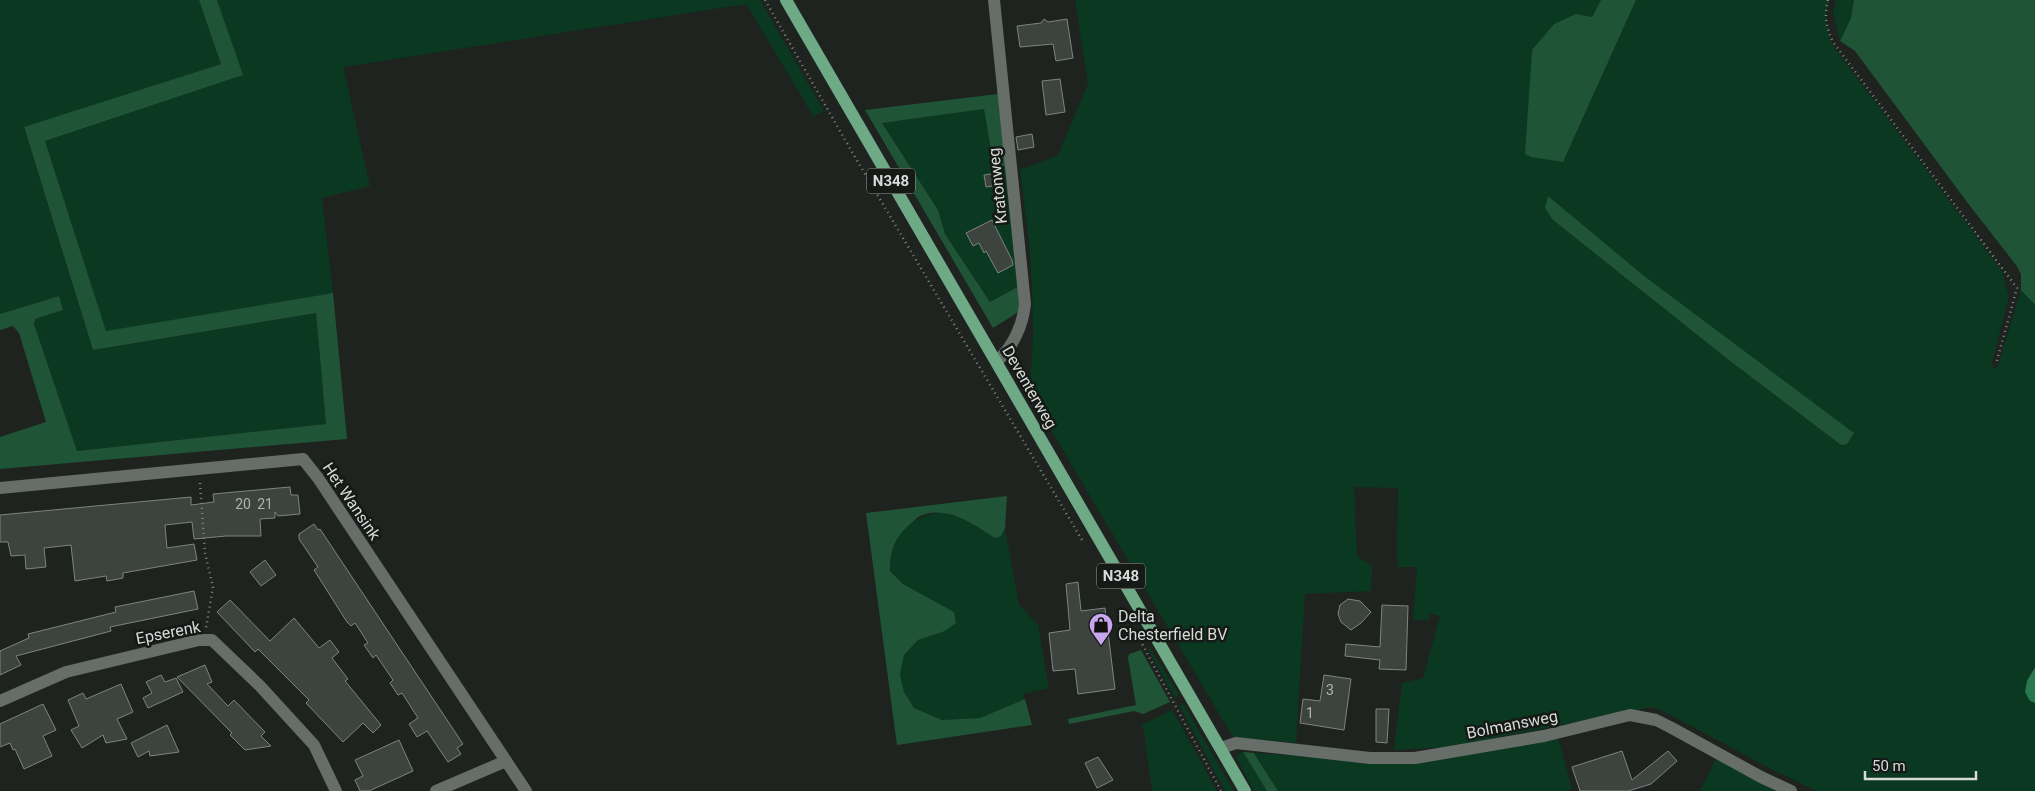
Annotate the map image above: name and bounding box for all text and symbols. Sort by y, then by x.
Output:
street label: Kratonweg [984,147,1011,225]
road number: N348 [867,168,915,194]
street label: Deventerweg [998,342,1061,432]
street label: Het Wansink [319,459,385,545]
house number: 20 [235,496,251,512]
house number: 21 [257,496,273,512]
road number: N348 [1097,564,1145,588]
place label: Delta Chesterfield BV [1118,607,1227,644]
shop icon: Delta Chesterfield BV [1088,612,1114,646]
street label: Epserenk [134,617,203,648]
house number: 3 [1326,682,1334,698]
house number: 1 [1306,705,1314,721]
street label: Bolmansweg [1465,706,1559,743]
scale bar [1865,748,1976,780]
text: 50 m [1872,757,1906,775]

